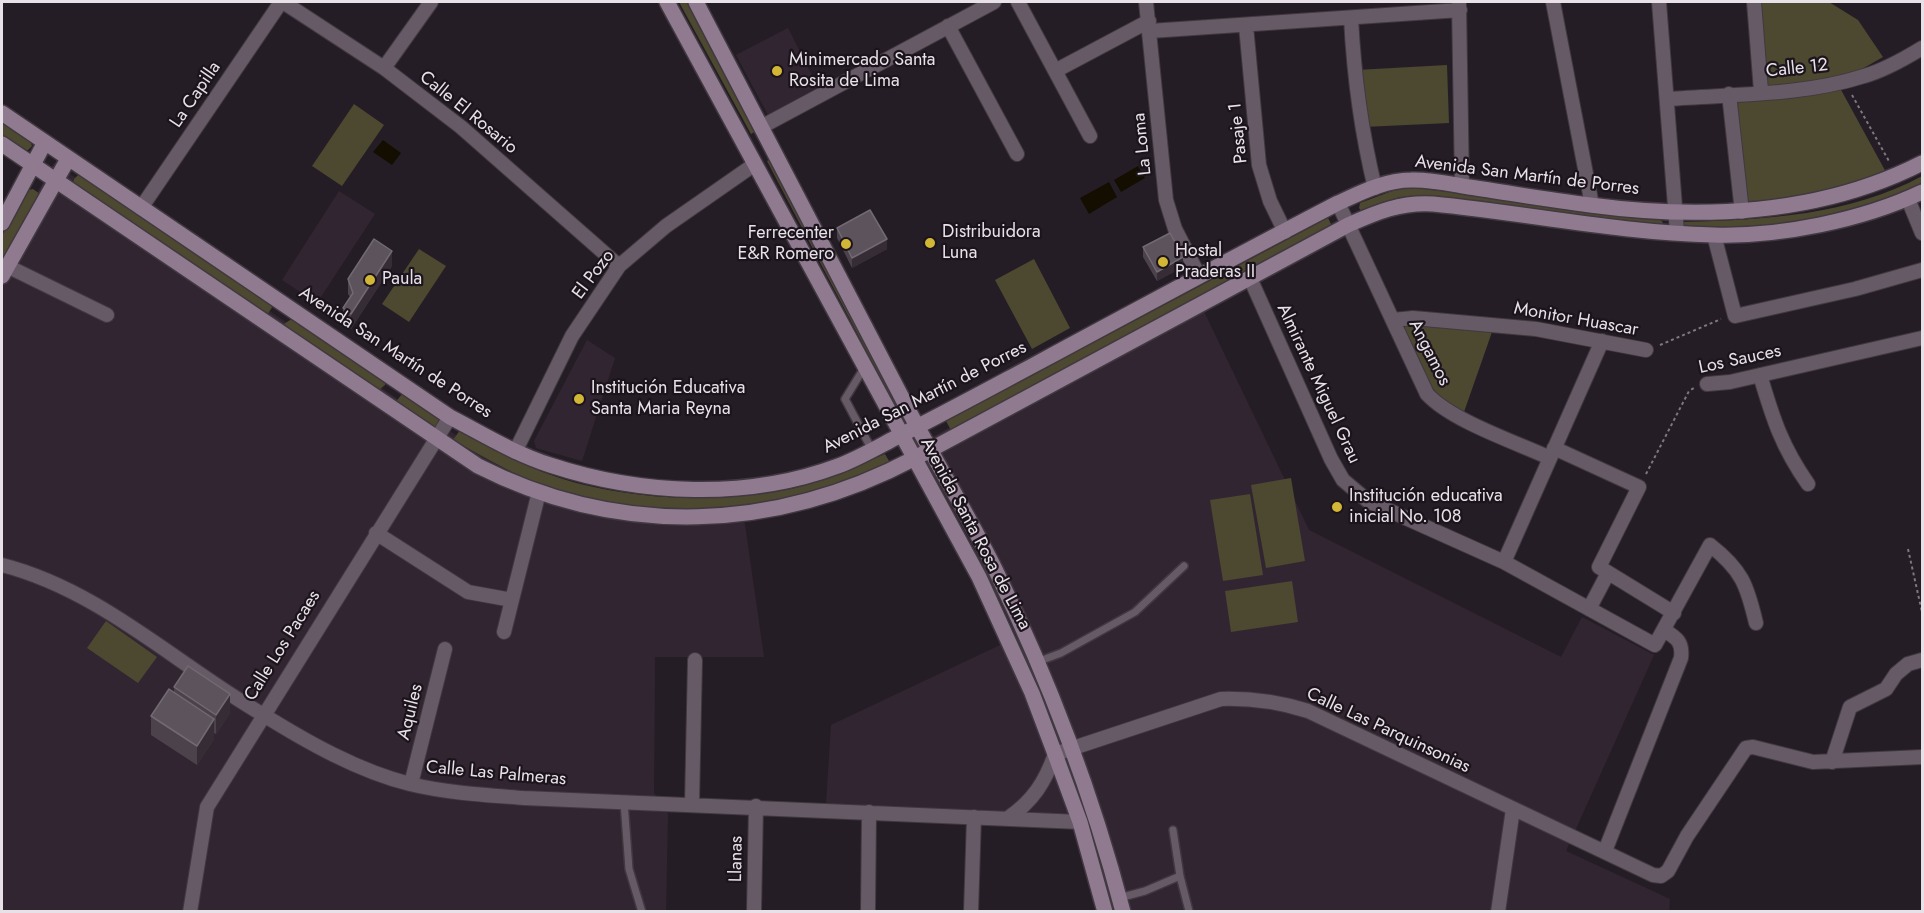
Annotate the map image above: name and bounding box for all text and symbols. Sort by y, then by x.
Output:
place label: Minimercado Santa Rosita de Lima [789,50,935,92]
street label: Calle 12 [1765,55,1829,83]
street label: La Capilla [166,58,226,132]
marker: Minimercado Santa Rosita de Lima [770,64,784,78]
street label: Calle El Rosario [415,67,521,159]
street label: Pasaje 1 [1225,101,1253,165]
street label: La Loma [1129,112,1157,176]
street label: Avenida San Martín de Porres [1414,152,1640,200]
place label: Distribuidora Luna [942,222,1041,264]
place label: Ferrecenter E&R Romero [738,223,834,266]
marker: Distribuidora Luna [923,236,937,250]
marker: Ferrecenter E&R Romero [839,237,853,251]
place label: Hostal Praderas II [1175,241,1255,284]
street label: El Pozo [568,246,620,304]
marker: Hostal Praderas II [1156,255,1170,269]
place label: Paula [382,269,422,291]
marker: Paula [363,273,377,287]
street label: Avenida San Martín de Porres [294,282,496,424]
street label: Monitor Huascar [1512,298,1640,342]
street label: Almirante Miguel Grau [1271,301,1365,467]
street label: Angamos [1403,316,1455,390]
street label: Avenida San Martín de Porres [820,337,1030,459]
street label: Los Sauces [1697,341,1783,379]
place label: Institución Educativa Santa Maria Reyna [591,378,745,420]
marker: Institución Educativa Santa Maria Reyna [572,392,586,406]
street label: Avenida Santa Rosa de Lima [915,434,1035,634]
place label: Institución educativa inicial No. 108 [1349,486,1503,528]
marker: Institución educativa inicial No. 108 [1330,500,1344,514]
street label: Calle Los Pacaes [240,587,326,705]
street label: Aquiles [394,682,428,742]
street label: Calle Las Parquinsonias [1303,684,1473,778]
street label: Calle Las Palmeras [425,757,567,791]
street label: Llanas [726,836,748,882]

